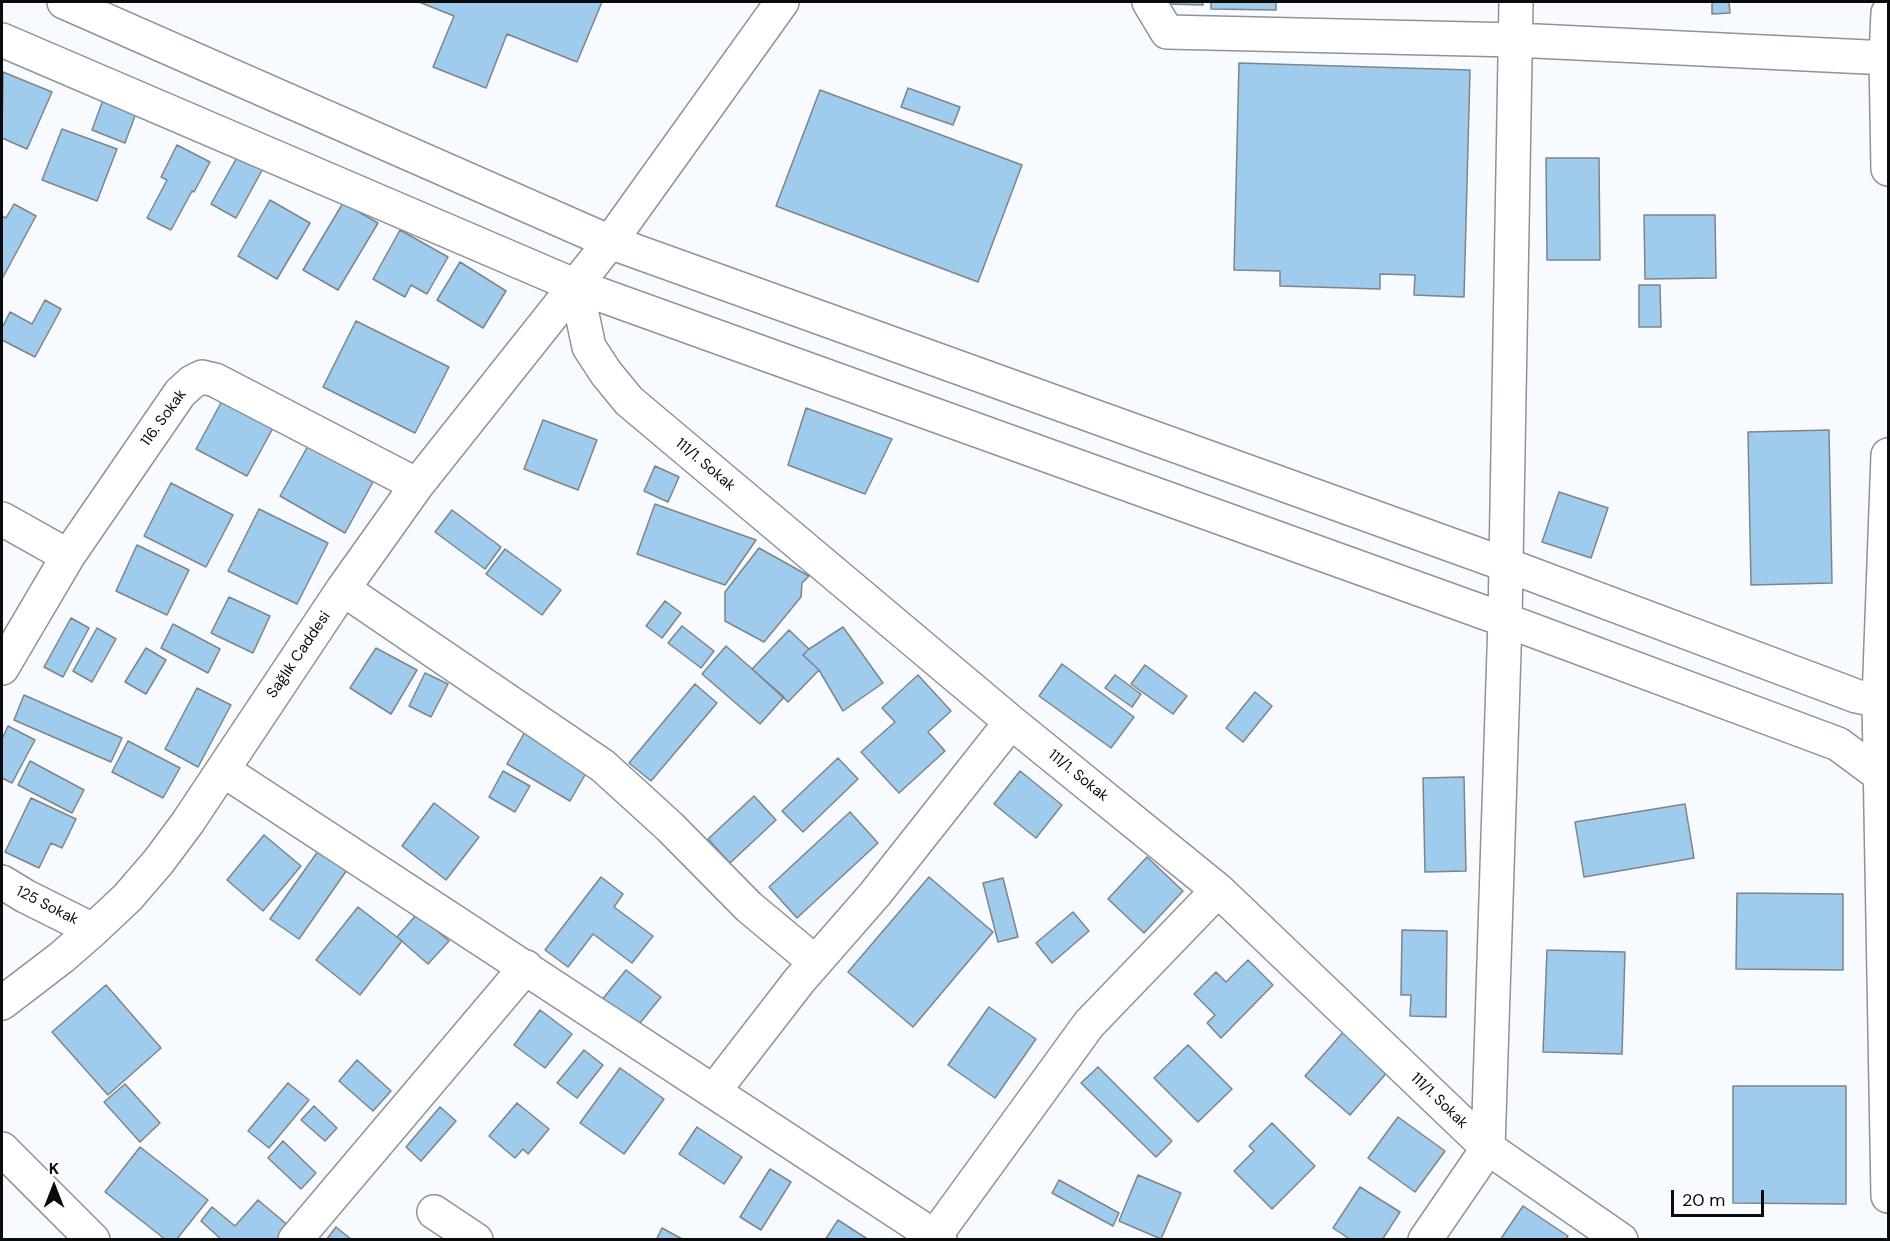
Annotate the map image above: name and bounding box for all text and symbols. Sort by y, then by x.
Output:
street label: 116. Sokak [137,386,191,450]
street label: 111/1. Sokak [671,435,739,495]
street label: Sağlık Caddesi [263,608,335,702]
street label: 111/1. Sokak [1044,746,1112,806]
street label: 125 Sokak [13,883,81,929]
street label: 111/1. Sokak [1407,1069,1471,1133]
north arrow [24,1157,84,1217]
text: K [49,1158,59,1179]
scale bar [1674,1178,1767,1216]
text: 20 m [1682,1188,1725,1212]

